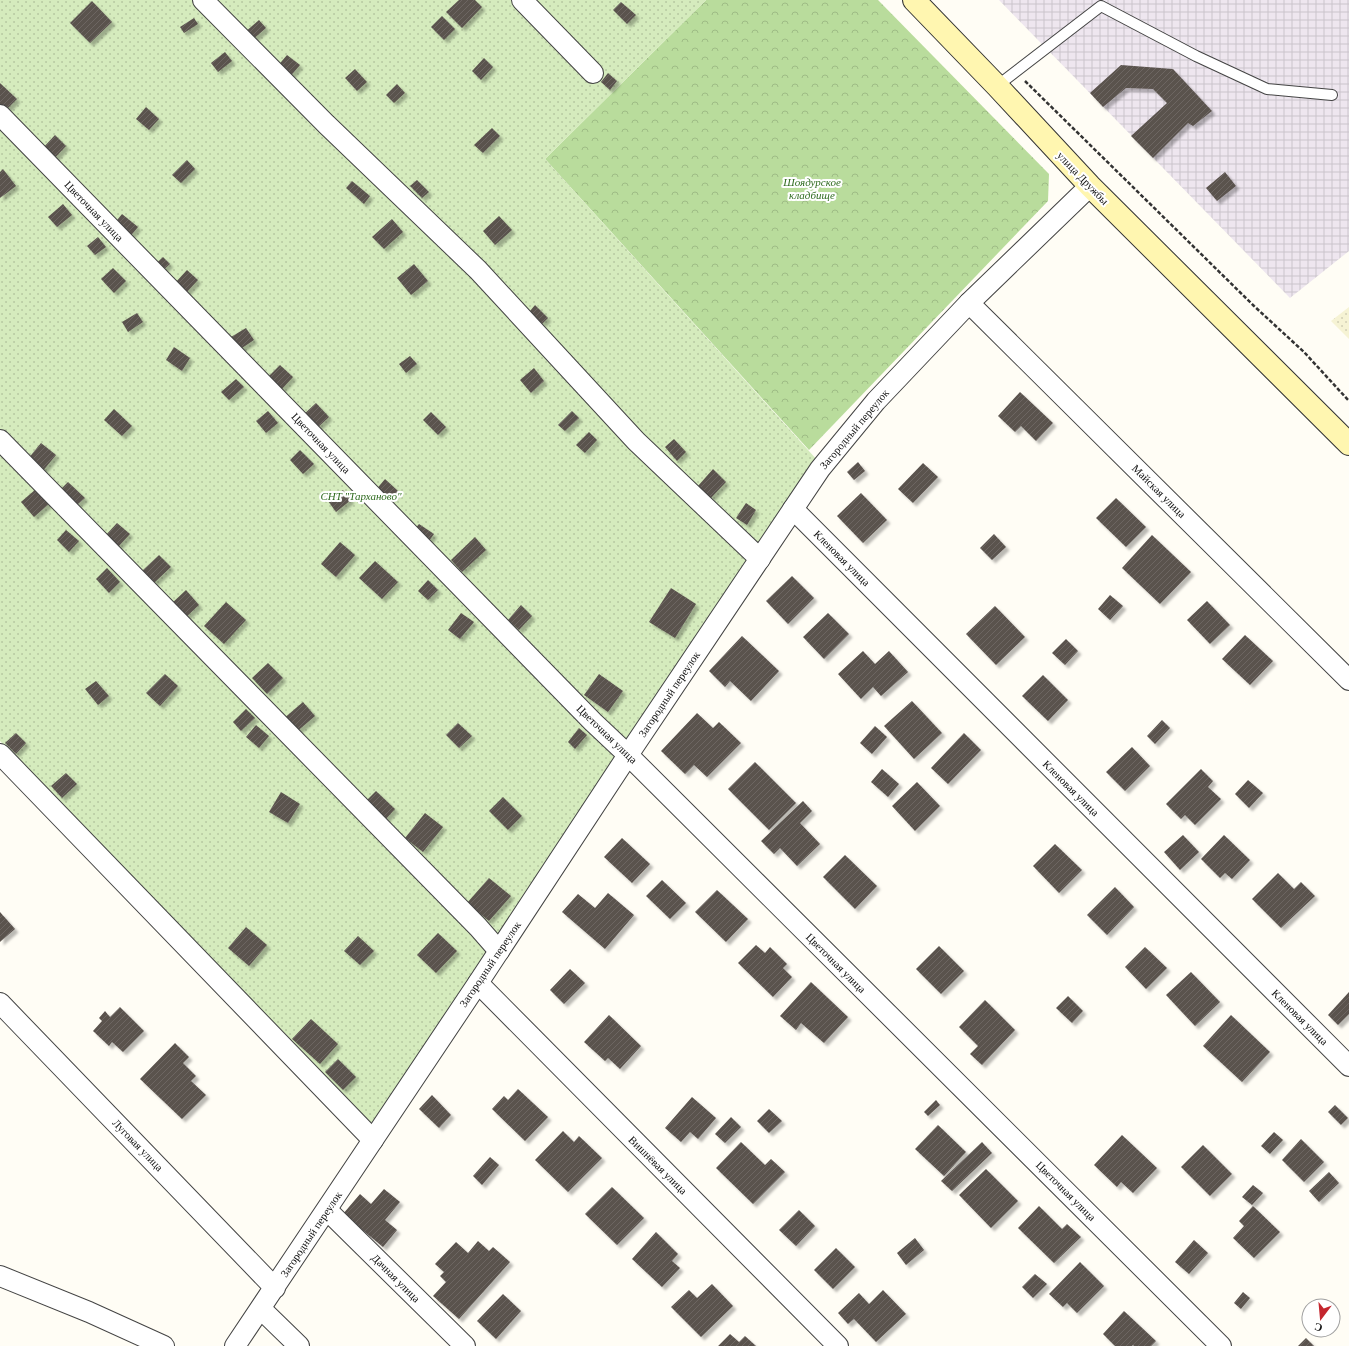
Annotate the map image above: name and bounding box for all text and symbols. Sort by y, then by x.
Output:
street label: улица Дружбы [1055,149,1112,207]
park label: Шоядурское кладбище [782,176,841,201]
street label: Цветочная улица [62,178,126,244]
street label: Загородный переулок [817,386,891,471]
street label: Цветочная улица [289,410,353,476]
street label: Майская улица [1130,462,1188,520]
park label: СНТ "Тарханово" [320,490,402,502]
street label: Кленовая улица [812,528,872,588]
street label: Загородный переулок [636,648,702,739]
street label: Цветочная улица [574,702,640,766]
street label: Кленовая улица [1041,758,1101,818]
street label: Загородный переулок [457,918,523,1009]
street label: Цветочная улица [804,931,868,995]
street label: Кленовая улица [1270,987,1330,1047]
street label: Луговая улица [110,1117,166,1173]
street label: Вишнёвая улица [626,1133,690,1197]
street label: Цветочная улица [1034,1159,1098,1223]
street label: Загородный переулок [278,1188,344,1279]
street label: Дачная улица [369,1251,423,1305]
north arrow [1301,1298,1341,1338]
text: С [1313,1321,1324,1334]

